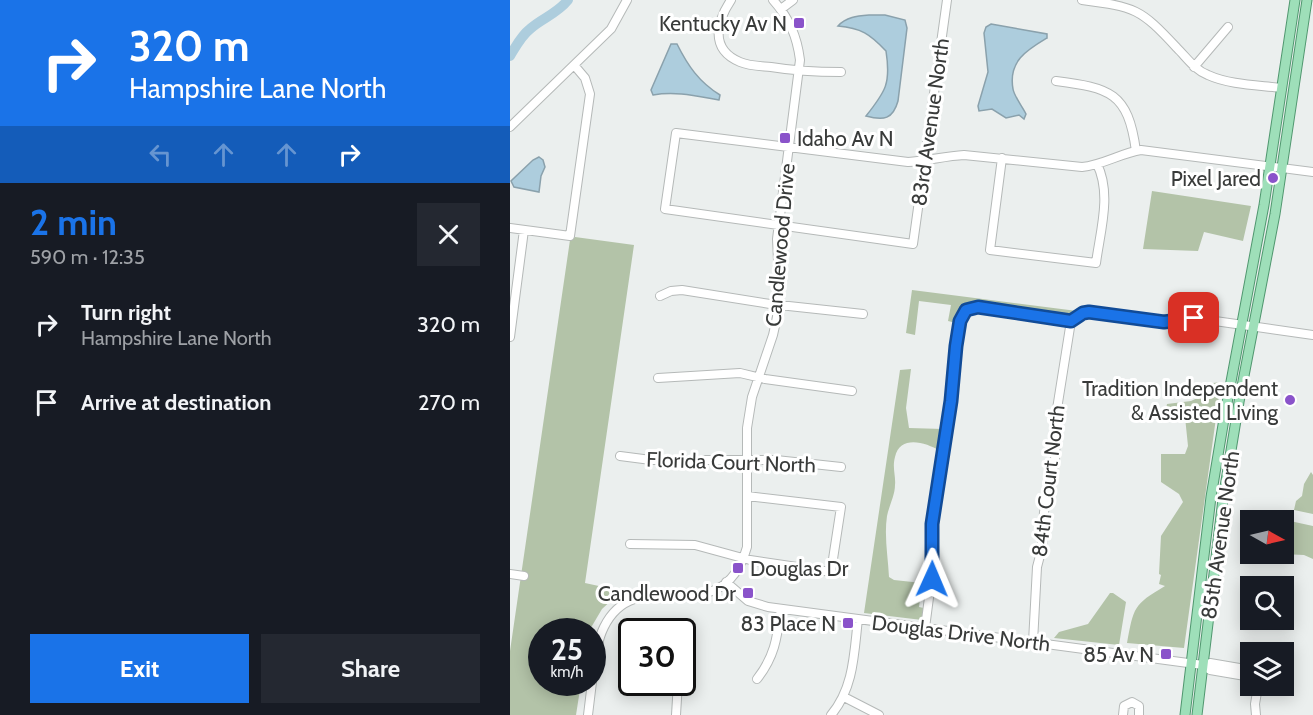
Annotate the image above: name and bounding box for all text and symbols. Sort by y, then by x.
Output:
place label: Kentucky Av N [659,11,787,36]
marker: Kentucky Av N [792,16,806,30]
text: 320 m [129,20,249,72]
icon: right [30,24,108,102]
street label: 83rd Avenue North [906,36,954,208]
text: Hampshire Lane North [129,72,386,105]
place label: Idaho Av N [797,126,894,151]
marker: Idaho Av N [778,131,792,145]
icon: left [144,138,177,171]
icon: ahead [207,138,240,171]
icon: ahead [270,138,303,171]
icon: right [333,138,366,171]
street label: Candlewood Drive [760,162,800,328]
place label: Pixel Jared [1171,166,1261,191]
marker: Pixel Jared [1266,171,1280,185]
text: 2 min [30,200,117,244]
button: close [417,203,480,266]
text: 590 m · 12:35 [30,245,145,269]
pin [1168,292,1219,343]
text: Turn right [81,299,171,326]
icon: arrive [1177,301,1210,334]
icon: right [30,308,63,341]
text: 320 m [417,311,480,338]
text: Hampshire Lane North [81,326,272,350]
place label: Tradition Independent & Assisted Living [1082,376,1279,425]
icon: arrive [30,386,63,419]
text: Arrive at destination [81,389,271,416]
text: 270 m [418,389,480,416]
marker: Tradition Independent & Assisted Living [1283,393,1297,407]
street label: 84th Court North [1026,404,1070,558]
street label: Florida Court North [646,447,816,477]
street label: 85th Avenue North [1196,449,1244,621]
north arrow [1240,510,1294,564]
map controls [1240,510,1294,696]
position arrow [900,547,964,611]
place label: Douglas Dr [750,556,849,581]
marker: Douglas Dr [731,561,745,575]
button: search [1240,576,1294,630]
place label: Candlewood Dr [598,581,736,606]
marker: Candlewood Dr [741,586,755,600]
street label: Douglas Drive North [870,610,1052,656]
place label: 83 Place N [741,611,836,636]
marker: 83 Place N [841,616,855,630]
speed limit sign: 30 [618,618,696,696]
text: 25 [551,631,583,668]
button: Exit [30,634,249,703]
button: Share [261,634,480,703]
place label: 85 Av N [1083,642,1154,667]
button: layers [1240,642,1294,696]
marker: 85 Av N [1159,647,1173,661]
text: km/h [551,663,583,681]

